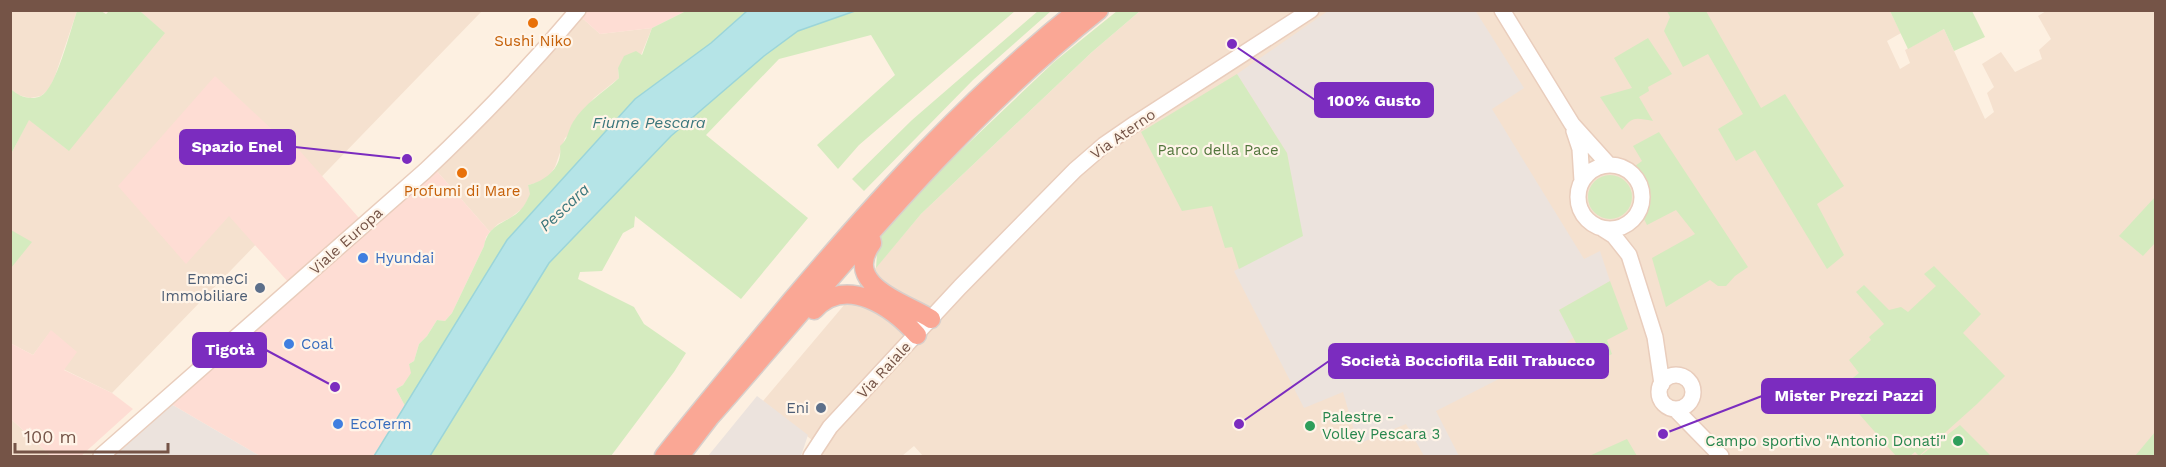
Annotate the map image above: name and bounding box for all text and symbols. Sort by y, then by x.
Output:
marker: Sushi Niko [526,16,540,30]
place label: Sushi Niko [494,32,572,50]
callout: 100% Gusto [1315,83,1433,117]
text: 100% Gusto [1327,91,1421,110]
street label: Via Aterno [1087,105,1159,163]
water label: Fiume Pescara [592,113,706,132]
callout: Spazio Enel [180,130,295,164]
text: Spazio Enel [191,137,283,156]
park label: Parco della Pace [1157,141,1279,159]
marker: Profumi di Mare [455,166,469,180]
water label: Pescara [536,180,593,235]
place label: Profumi di Mare [404,182,520,200]
street label: Viale Europa [306,203,387,278]
place label: Hyundai [375,249,434,267]
marker: Hyundai [356,251,370,265]
place label: EmmeCi Immobiliare [161,270,248,305]
marker: EmmeCi Immobiliare [253,281,267,295]
callout: Tigotà [193,333,266,367]
place label: Coal [301,335,334,353]
marker: Coal [282,337,296,351]
street label: Via Raiale [853,338,915,402]
text: Tigotà [205,340,256,359]
callout: Società Bocciofila Edil Trabucco [1329,344,1608,378]
text: Società Bocciofila Edil Trabucco [1341,351,1595,370]
callout: Mister Prezzi Pazzi [1762,379,1935,413]
text: Mister Prezzi Pazzi [1775,386,1923,405]
place label: Eni [786,399,809,417]
marker: Eni [814,401,828,415]
place label: Palestre - Volley Pescara 3 [1322,408,1440,443]
place label: EcoTerm [350,415,412,433]
scale bar [15,416,168,454]
marker: EcoTerm [331,417,345,431]
marker: Palestre - Volley Pescara 3 [1303,419,1317,433]
text: 100 m [24,426,77,447]
place label: Campo sportivo "Antonio Donati" [1705,432,1946,450]
marker: Campo sportivo "Antonio Donati" [1951,434,1965,448]

